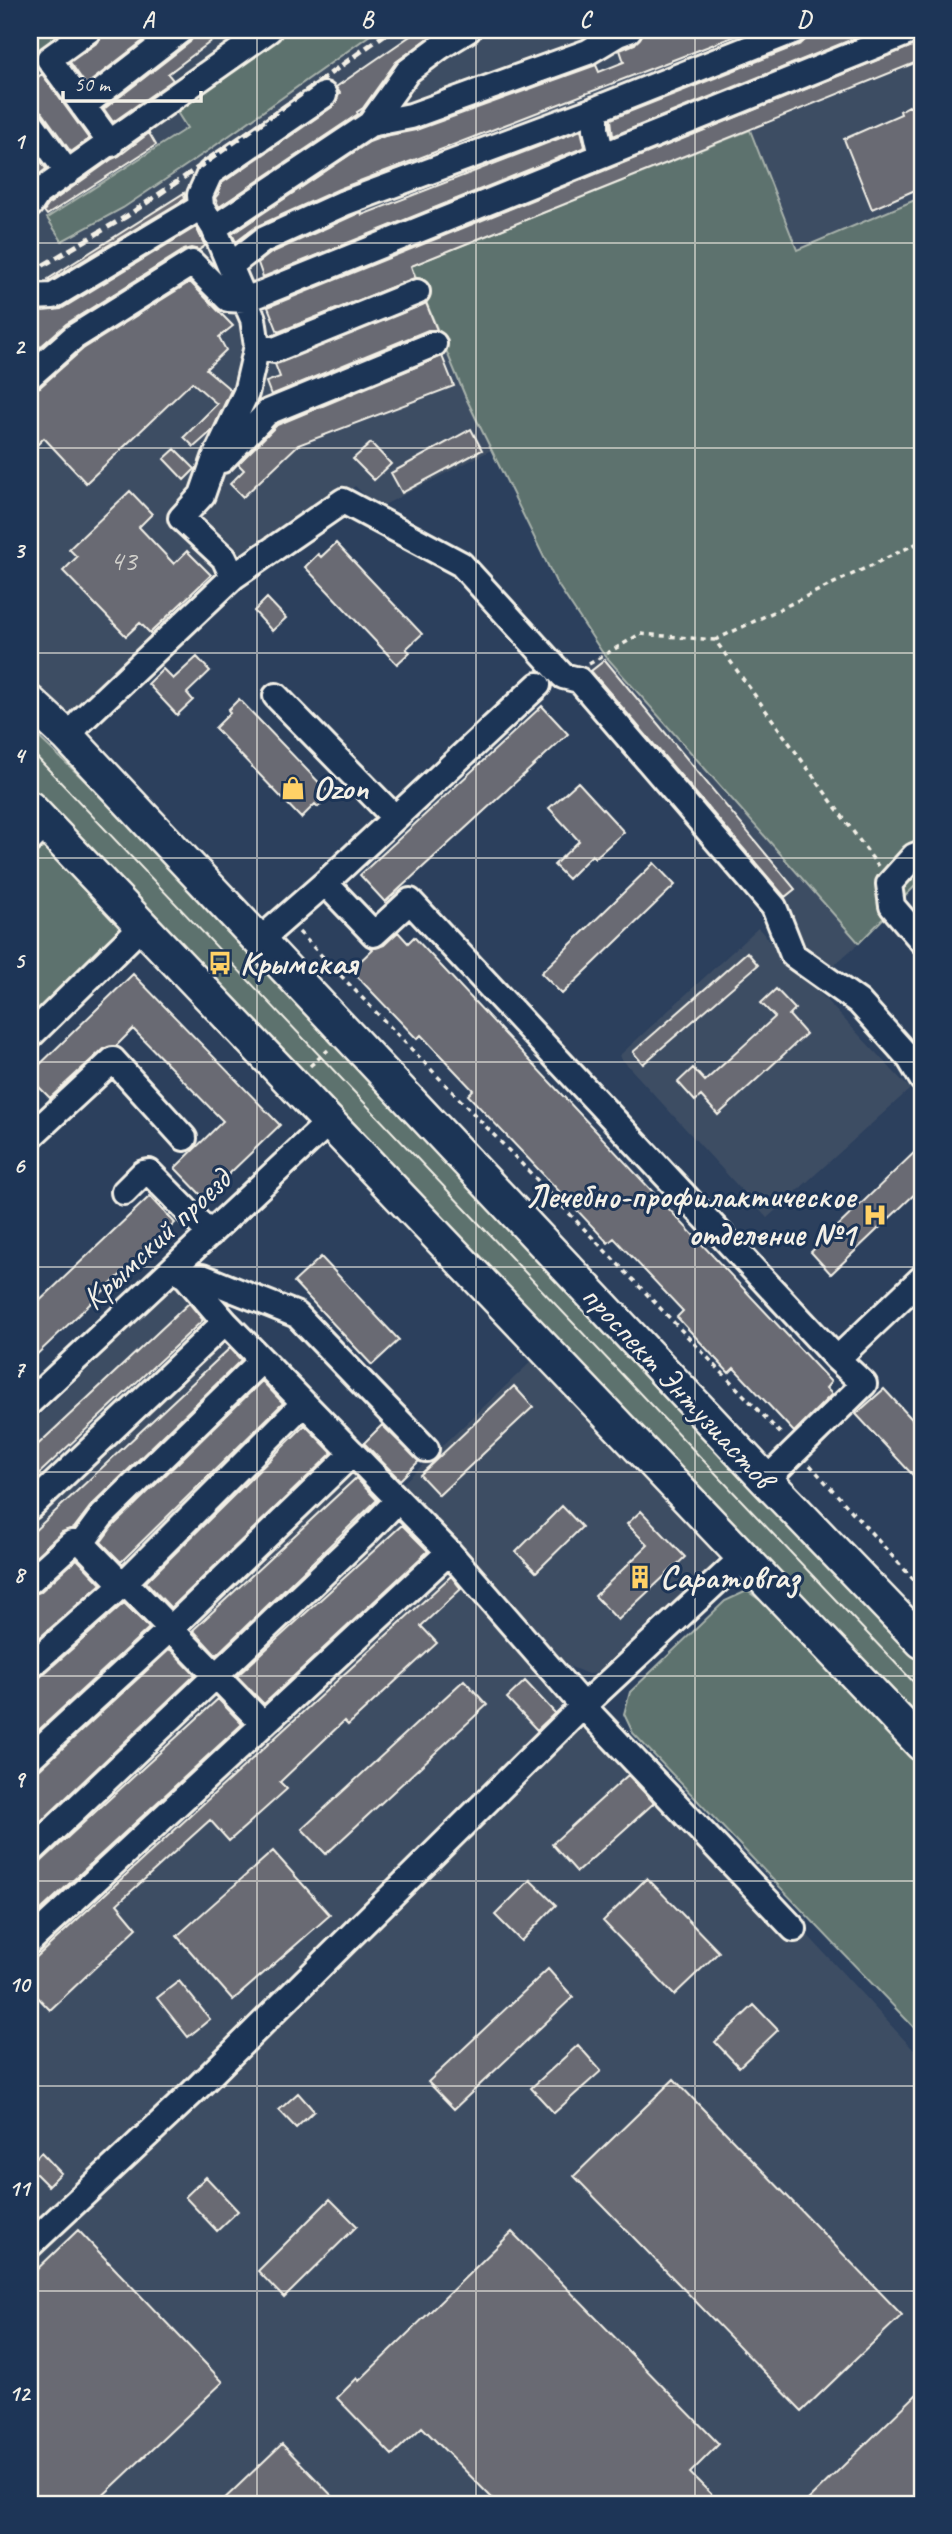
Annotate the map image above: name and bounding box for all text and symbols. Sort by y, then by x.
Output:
text: A [142,5,156,34]
text: B [361,5,375,34]
text: C [580,5,594,34]
text: D [797,5,813,34]
scale bar [63,60,201,104]
text: 50 m [74,71,112,97]
text: 1 [14,127,27,156]
text: 2 [14,332,27,361]
text: 3 [14,536,27,565]
house number: 43 [110,541,139,579]
text: 4 [14,741,27,770]
place label: Ozon [313,767,369,809]
shop icon: Ozon [279,774,307,802]
place label: Крымская [240,942,360,984]
text: 5 [14,946,26,975]
bus stop icon: Крымская [206,949,234,977]
text: 6 [14,1151,27,1180]
street label: Крымский проезд [73,1157,242,1319]
place label: Лечебно-профилактическое отделение №1 [526,1175,858,1255]
hospital icon: Лечебно-профилактическое отделение №1 [861,1201,889,1229]
street label: проспект Энтузиастов [573,1275,787,1501]
text: 7 [14,1355,27,1384]
place label: Саратовгаз [660,1556,802,1599]
text: 8 [14,1560,27,1589]
building icon: Саратовгаз [626,1563,654,1591]
text: 9 [14,1765,27,1794]
text: 10 [9,1970,32,1999]
text: 11 [9,2174,32,2203]
text: 12 [9,2379,32,2408]

